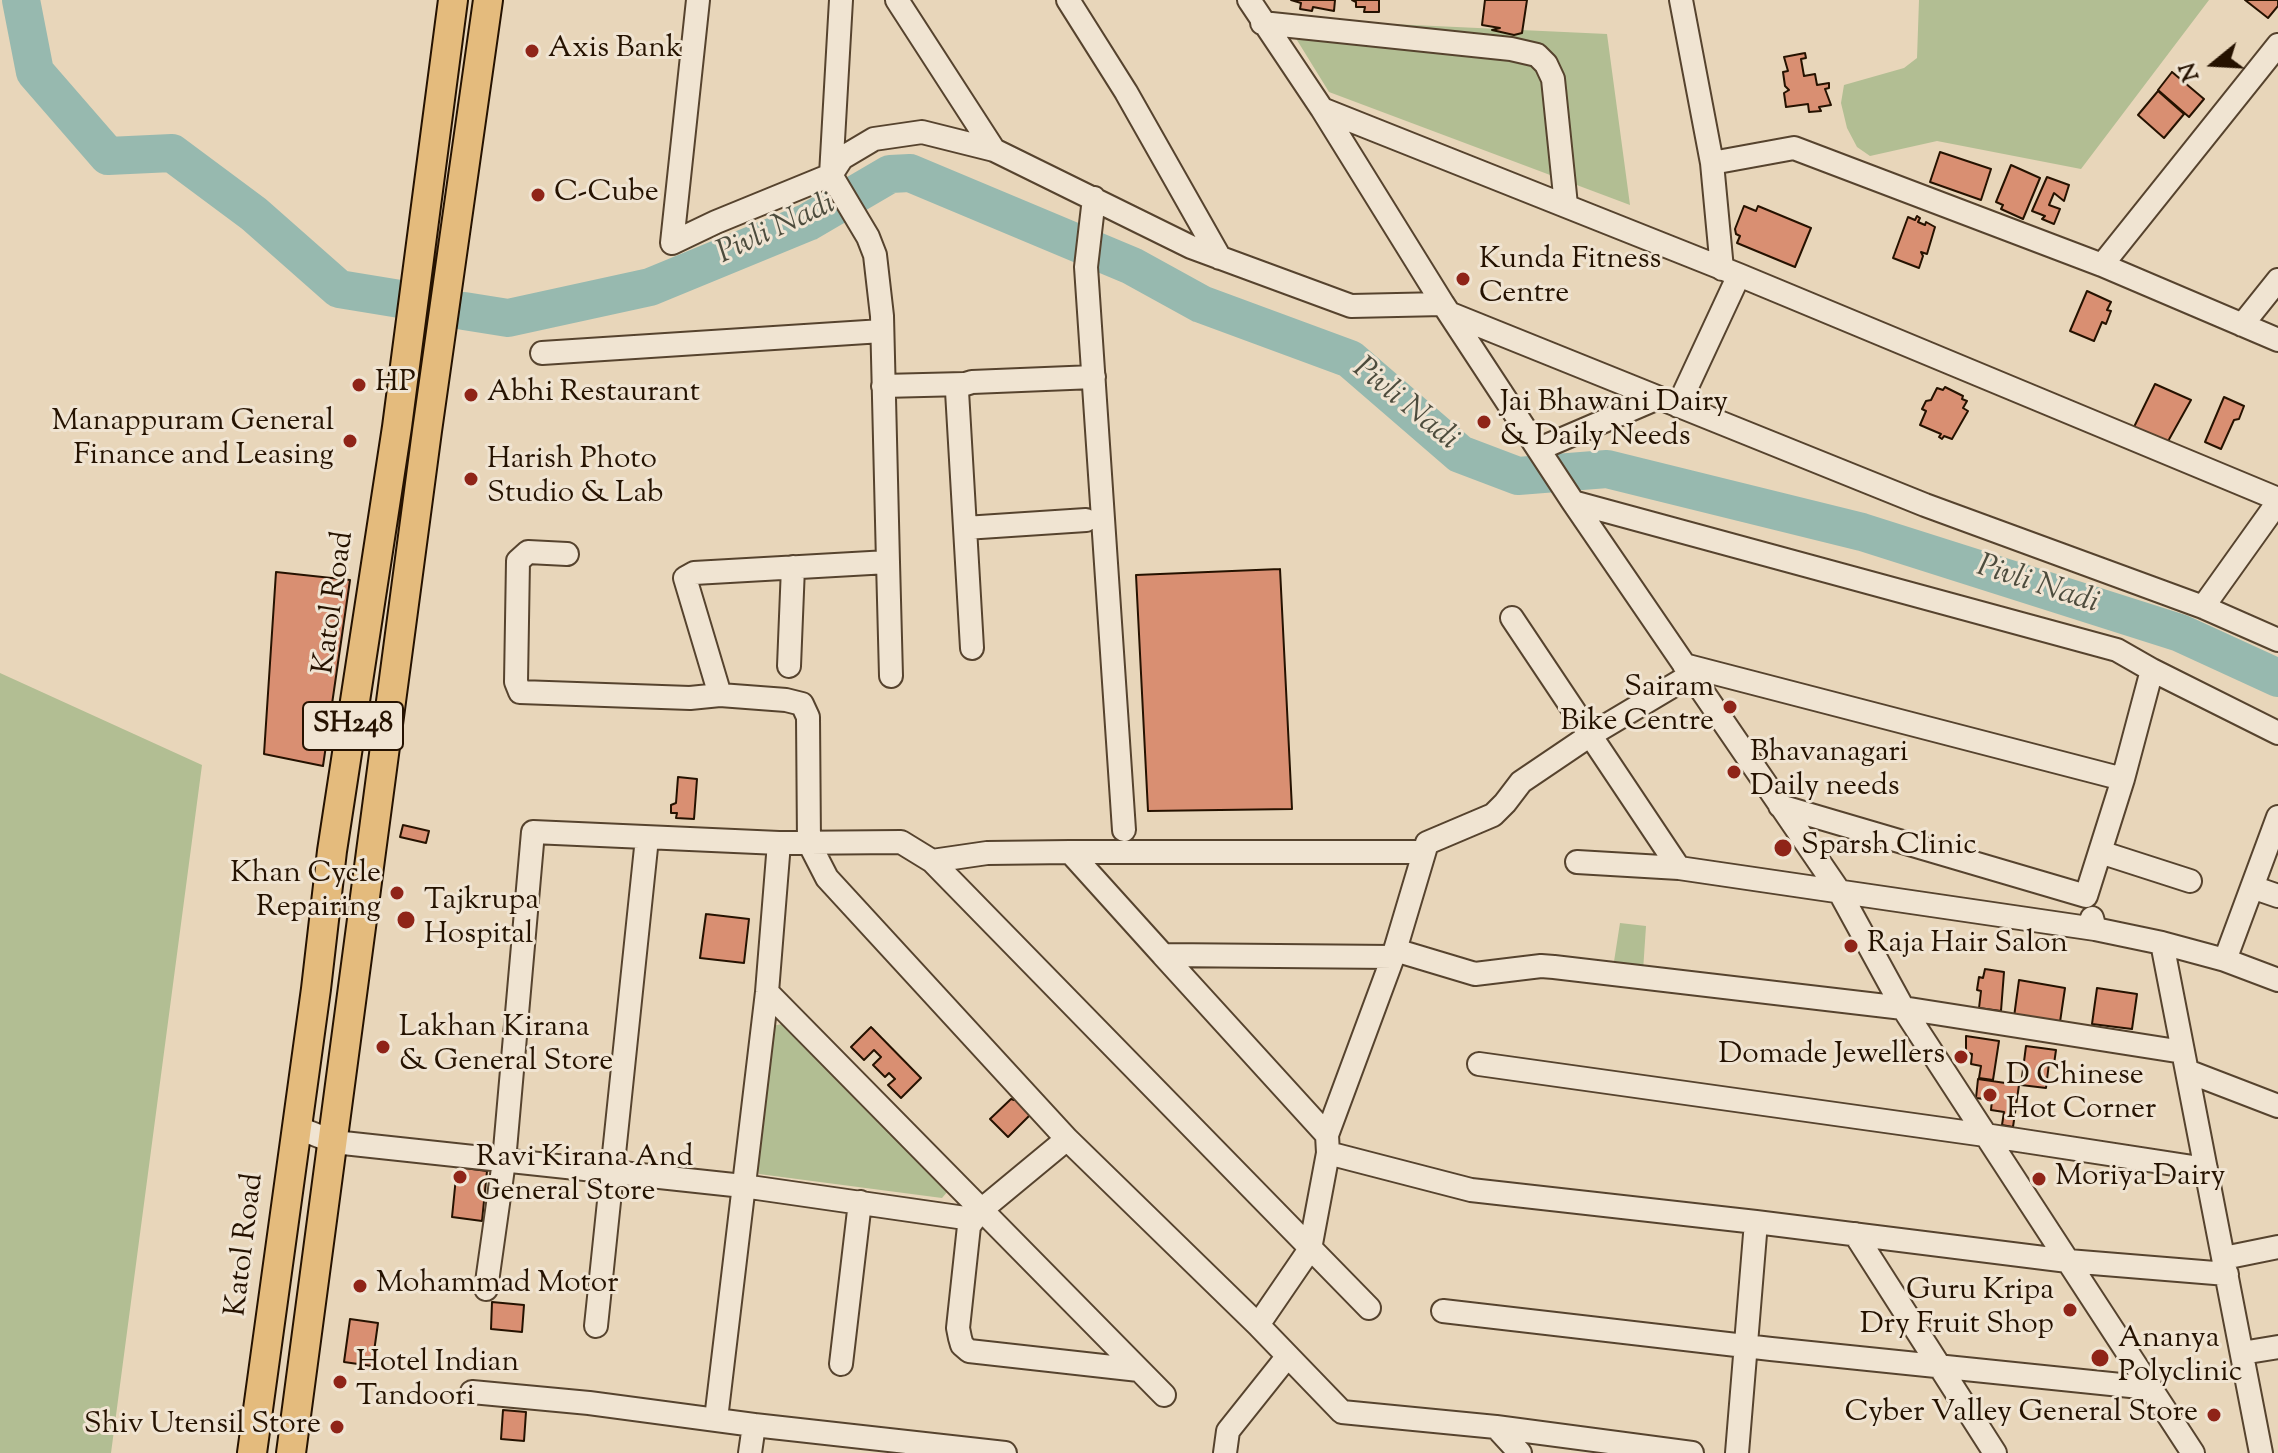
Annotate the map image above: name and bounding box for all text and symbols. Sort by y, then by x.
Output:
north arrow [2174,24,2254,104]
place label: Axis Bank [548,33,682,69]
marker: Axis Bank [523,42,541,60]
text: N [2173,58,2209,85]
place label: C-Cube [554,177,659,213]
marker: C-Cube [529,186,547,204]
water label: Pivli Nadi [712,187,842,275]
place label: Kunda Fitness Centre [1479,244,1661,314]
marker: Kunda Fitness Centre [1454,270,1472,288]
water label: Pivli Nadi [1343,351,1465,461]
place label: HP [375,367,416,403]
marker: HP [350,376,368,394]
place label: Abhi Restaurant [487,377,700,413]
marker: Abhi Restaurant [462,386,480,404]
place label: Jai Bhawani Dairy & Daily Needs [1500,387,1728,458]
place label: Manappuram General Finance and Leasing [51,406,334,476]
marker: Jai Bhawani Dairy & Daily Needs [1475,413,1493,431]
marker: Manappuram General Finance and Leasing [341,432,359,450]
place label: Harish Photo Studio & Lab [487,444,663,514]
marker: Harish Photo Studio & Lab [462,470,480,488]
street label: Katol Road [308,529,364,677]
water label: Pivli Nadi [1971,549,2103,625]
place label: Sairam Bike Centre [1560,672,1714,742]
marker: Sairam Bike Centre [1721,698,1739,716]
road number: SH248 [303,702,403,750]
place label: Bhavanagari Daily needs [1750,737,1908,808]
marker: Bhavanagari Daily needs [1725,763,1743,781]
place label: Sparsh Clinic [1801,830,1977,866]
marker: Sparsh Clinic [1772,837,1794,859]
place label: Khan Cycle Repairing [230,858,381,928]
marker: Khan Cycle Repairing [388,884,406,902]
place label: Tajkrupa Hospital [424,885,539,956]
marker: Tajkrupa Hospital [395,909,417,931]
place label: Raja Hair Salon [1867,928,2068,964]
marker: Raja Hair Salon [1842,937,1860,955]
place label: Lakhan Kirana & General Store [399,1012,613,1082]
marker: Lakhan Kirana & General Store [374,1038,392,1056]
place label: Domade Jewellers [1719,1039,1945,1075]
marker: Domade Jewellers [1952,1048,1970,1066]
place label: D Chinese Hot Corner [2006,1060,2156,1130]
marker: D Chinese Hot Corner [1981,1086,1999,1104]
place label: Ravi Kirana And General Store [476,1142,693,1212]
place label: Moriya Dairy [2055,1161,2225,1197]
marker: Ravi Kirana And General Store [451,1168,469,1186]
marker: Moriya Dairy [2030,1170,2048,1188]
street label: Katol Road [220,1171,274,1319]
place label: Mohammad Motor [376,1268,618,1304]
place label: Guru Kripa Dry Fruit Shop [1860,1275,2054,1346]
marker: Mohammad Motor [351,1277,369,1295]
marker: Guru Kripa Dry Fruit Shop [2061,1301,2079,1319]
place label: Ananya Polyclinic [2118,1323,2242,1394]
place label: Hotel Indian Tandoori [356,1347,519,1418]
marker: Ananya Polyclinic [2089,1347,2111,1369]
marker: Hotel Indian Tandoori [331,1373,349,1391]
place label: Cyber Valley General Store [1844,1397,2198,1433]
marker: Cyber Valley General Store [2205,1406,2223,1424]
place label: Shiv Utensil Store [84,1409,321,1445]
marker: Shiv Utensil Store [328,1418,346,1436]

